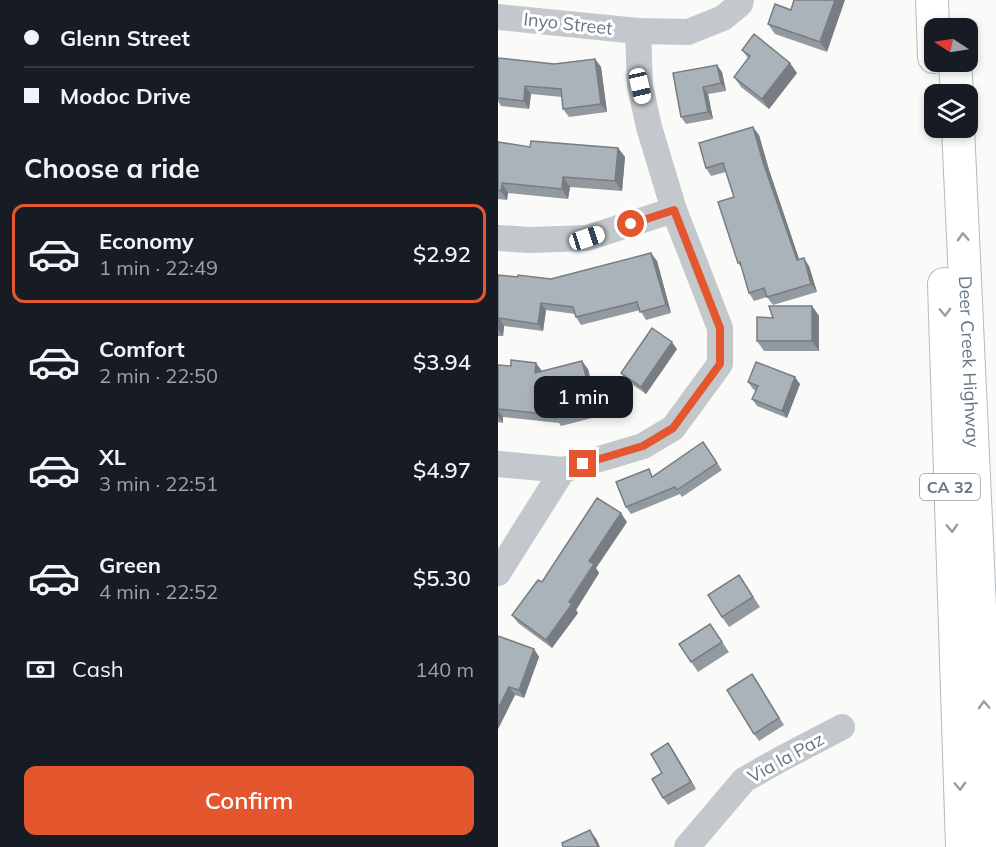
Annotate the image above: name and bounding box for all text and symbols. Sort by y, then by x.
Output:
street label: Inyo Street [522,7,614,40]
north arrow [924,18,978,72]
map controls [924,18,978,138]
text: Glenn Street [60,24,190,52]
car [627,66,653,106]
text: Modoc Drive [60,82,191,110]
button: layers [924,84,978,138]
text: Choose a ride [24,151,200,185]
route start [617,210,644,237]
car [567,224,607,252]
icon: car [27,227,81,281]
text: Economy [99,227,194,255]
one-way arrow [957,233,970,242]
text: $2.92 [413,240,471,268]
text: 1 min · 22:49 [99,255,218,280]
street label: Deer Creek Highway [954,275,985,448]
one-way arrow [939,307,951,316]
icon: car [27,335,81,389]
text: Comfort [99,335,185,363]
text: $3.94 [413,348,471,376]
text: 2 min · 22:50 [99,363,218,388]
callout: 1 min [534,377,632,419]
text: 1 min [558,384,609,409]
icon: car [27,443,81,497]
text: XL [99,443,126,471]
route end [569,450,596,477]
text: $4.97 [413,456,471,484]
text: 3 min · 22:51 [99,471,218,496]
road number: CA 32 [920,474,980,500]
one-way arrow [945,523,958,532]
icon: car [27,551,81,605]
text: Green [99,551,161,579]
text: $5.30 [413,564,471,592]
text: 4 min · 22:52 [99,579,218,604]
icon: cash [24,653,57,686]
text: Cash [72,655,124,683]
text: 140 m [415,657,474,682]
one-way arrow [978,700,991,709]
street label: Via la Paz [744,727,828,788]
button: Confirm [24,766,474,835]
one-way arrow [953,781,966,790]

